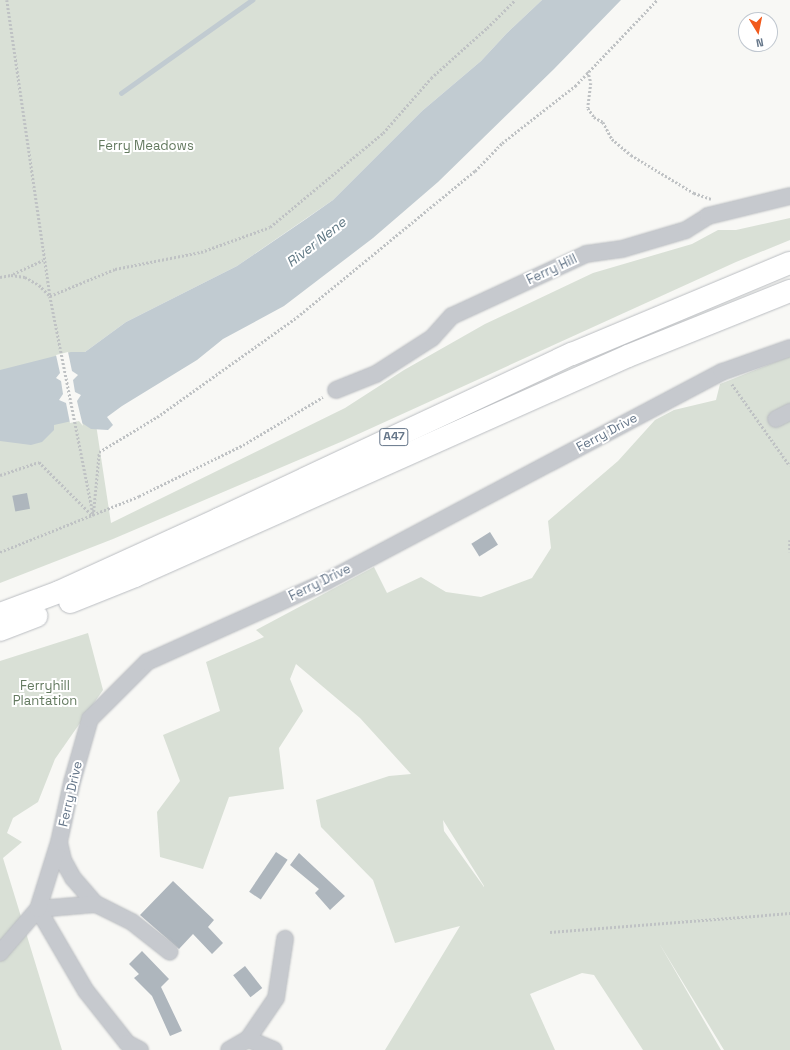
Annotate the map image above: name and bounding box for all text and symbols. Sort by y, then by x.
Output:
north arrow [738,12,778,52]
text: N [755,35,765,50]
park label: Ferry Meadows [98,138,194,154]
water label: River Nene [283,213,349,271]
street label: Ferry Hill [524,252,580,288]
street label: Ferry Drive [574,410,640,456]
road number: A47 [379,427,409,447]
street label: Ferry Drive [287,561,353,605]
park label: Ferryhill Plantation [13,679,77,710]
street label: Ferry Drive [56,760,86,828]

